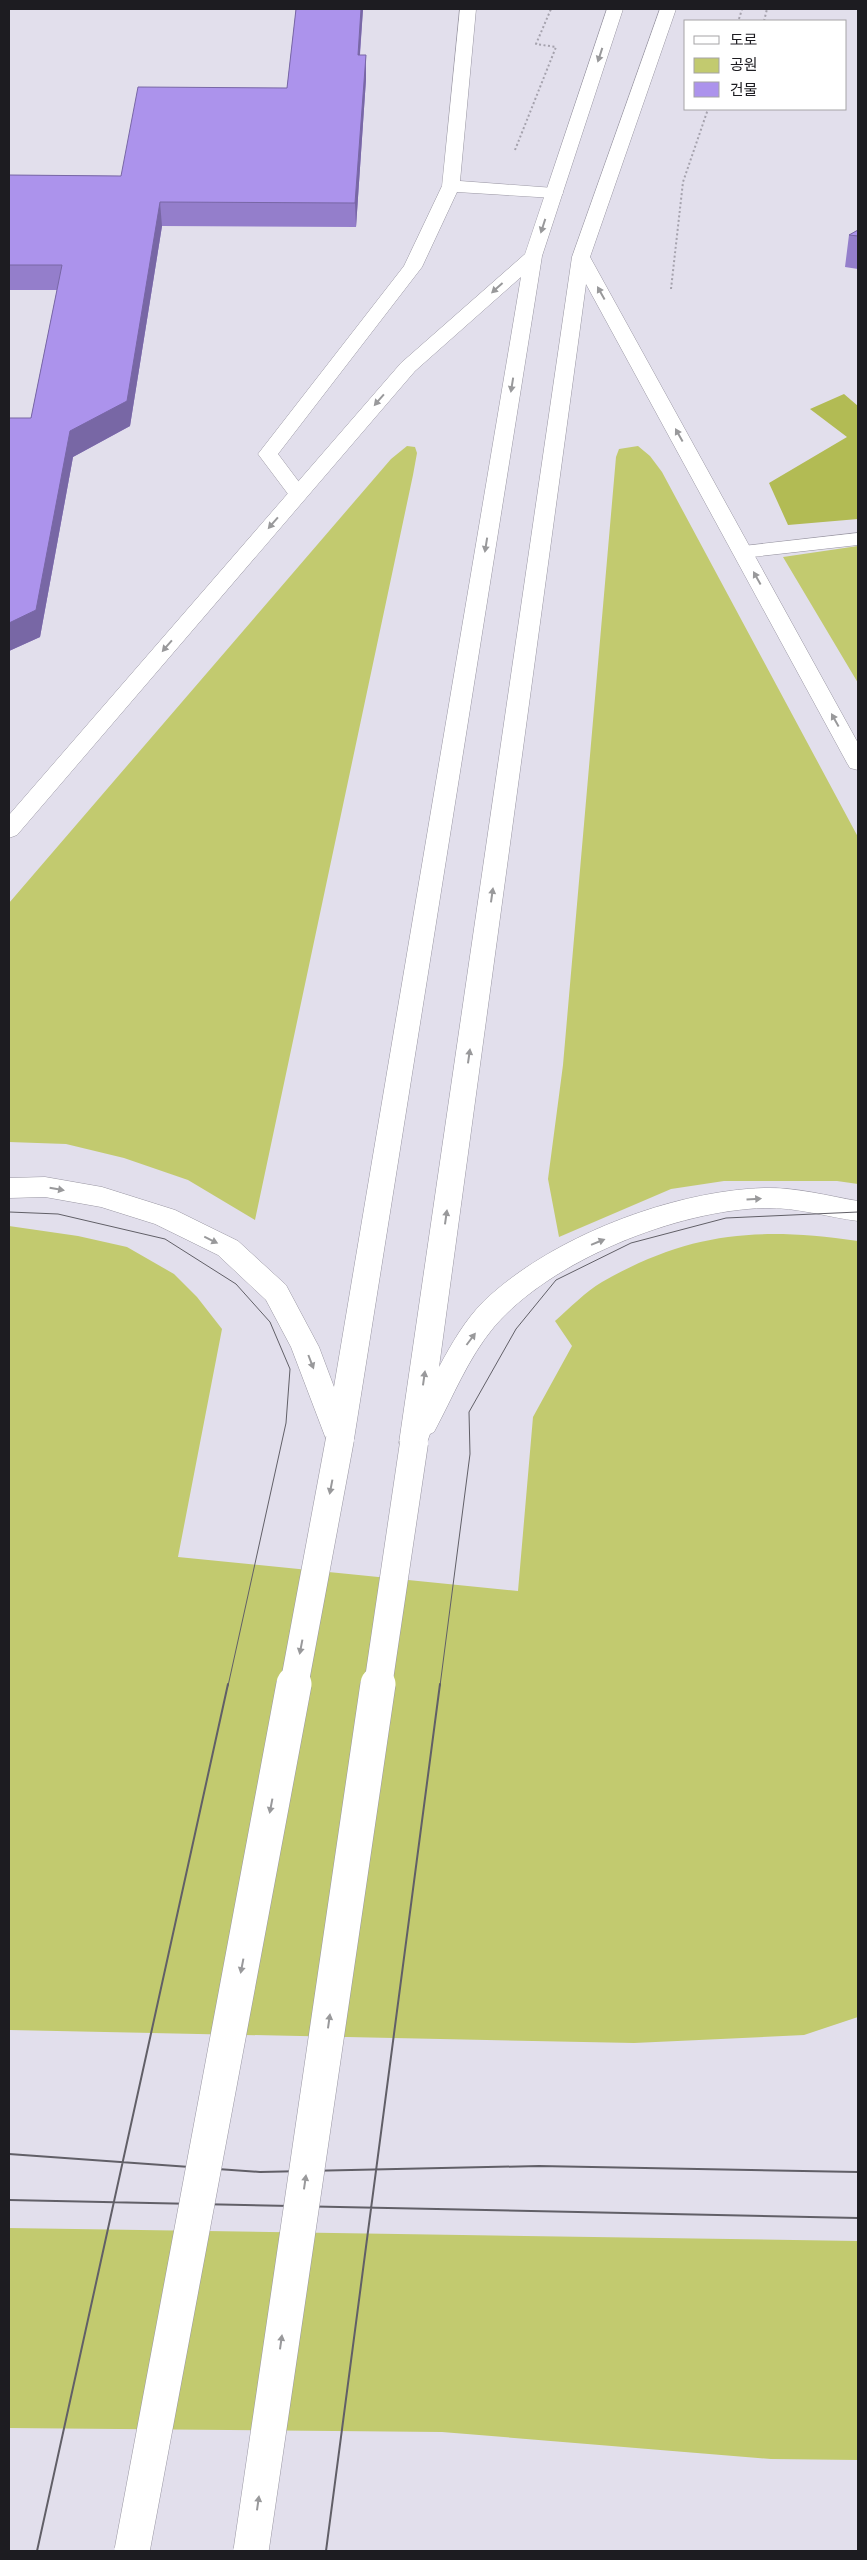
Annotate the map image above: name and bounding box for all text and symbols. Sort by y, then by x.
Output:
legend [684,20,847,110]
text: 도로 [730,30,758,49]
one-way arrow [595,48,603,63]
text: 공원 [730,55,758,74]
text: 건물 [730,80,758,99]
one-way arrow [539,219,547,234]
one-way arrow [491,282,503,294]
one-way arrow [597,285,605,300]
one-way arrow [508,377,516,393]
one-way arrow [373,393,385,405]
one-way arrow [675,428,683,443]
one-way arrow [268,517,279,529]
one-way arrow [482,538,490,554]
one-way arrow [753,571,761,585]
one-way arrow [162,640,173,652]
one-way arrow [831,713,839,728]
one-way arrow [488,886,496,902]
one-way arrow [465,1047,473,1063]
one-way arrow [50,1186,66,1194]
one-way arrow [746,1194,762,1202]
one-way arrow [442,1208,450,1224]
one-way arrow [203,1236,218,1244]
one-way arrow [591,1238,606,1246]
one-way arrow [466,1332,476,1346]
one-way arrow [307,1355,315,1370]
one-way arrow [420,1369,428,1385]
one-way arrow [327,1479,335,1495]
one-way arrow [297,1639,305,1655]
one-way arrow [267,1799,275,1815]
one-way arrow [237,1958,245,1974]
one-way arrow [325,2012,333,2028]
one-way arrow [302,2173,310,2189]
one-way arrow [278,2334,286,2350]
one-way arrow [254,2495,262,2511]

